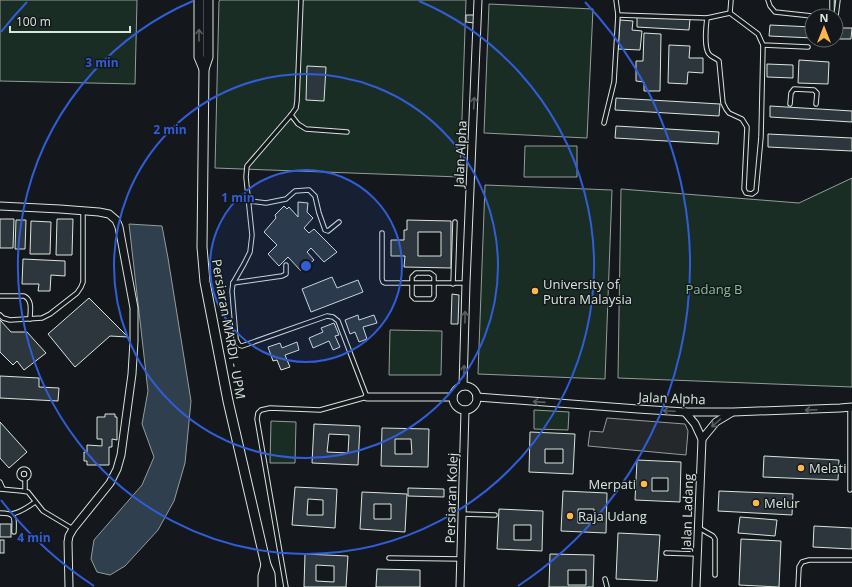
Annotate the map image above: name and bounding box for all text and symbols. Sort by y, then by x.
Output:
scale bar [10,8,130,34]
north arrow [804,8,844,48]
text: N [820,10,828,25]
text: 100 m [16,13,51,30]
one-way arrow [195,29,203,42]
text: 3 min [85,54,119,71]
one-way arrow [470,97,478,110]
street label: Jalan Alpha [449,120,471,190]
text: 2 min [153,121,187,138]
text: 1 min [221,189,255,206]
street label: Persiaran MARDI - UPM [208,258,250,400]
centre of rings [299,259,313,273]
place label: University of Putra Malaysia [543,275,632,308]
park label: Padang B [685,280,743,298]
marker: University of Putra Malaysia [530,286,540,296]
one-way arrow [461,311,469,324]
one-way arrow [460,365,468,378]
street label: Jalan Alpha [636,388,706,408]
one-way arrow [533,398,546,405]
one-way arrow [805,406,818,413]
one-way arrow [663,407,676,414]
one-way arrow [711,418,721,428]
street label: Persiaran Kolej [440,452,462,544]
place label: Melati [809,459,846,477]
marker: Melati [796,463,806,473]
street label: Jalan Ladang [677,473,697,553]
place label: Merpati [589,475,636,493]
marker: Merpati [639,479,649,489]
place label: Melur [764,494,800,512]
marker: Melur [751,498,761,508]
place label: Raja Udang [578,507,647,525]
marker: Raja Udang [565,511,575,521]
text: 4 min [17,529,51,546]

